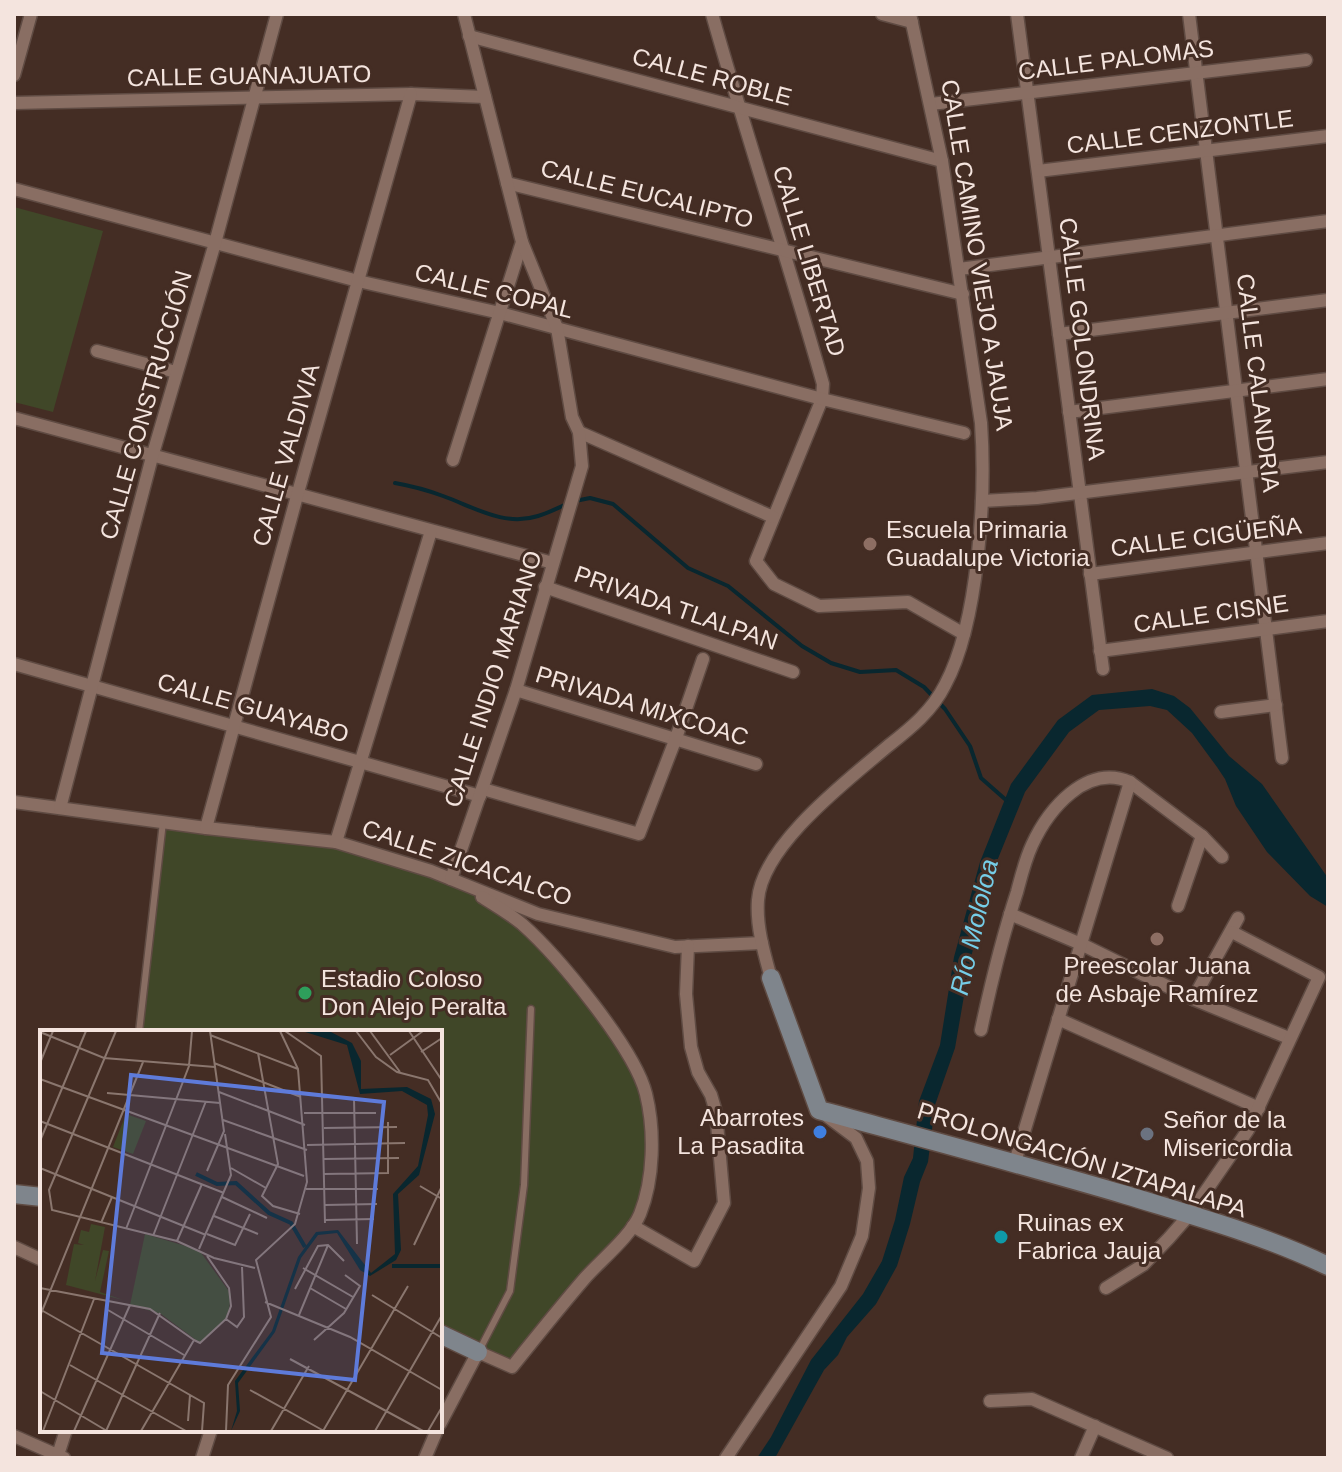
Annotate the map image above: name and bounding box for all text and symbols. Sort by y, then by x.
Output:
street label: CALLE PALOMAS [1017,34,1215,85]
street label: CALLE ROBLE [629,42,795,111]
street label: CALLE GUANAJUATO [127,60,371,91]
street label: CALLE CAMINO VIEJO A JAUJA [936,78,1019,432]
street label: CALLE CENZONTLE [1065,104,1295,159]
street label: CALLE EUCALIPTO [538,154,756,233]
street label: CALLE LIBERTAD [768,162,851,359]
street label: CALLE GOLONDRINA [1054,216,1111,462]
street label: CALLE COPAL [412,258,576,323]
street label: CALLE CONSTRUCCIÓN [94,267,197,543]
street label: CALLE CALANDRIA [1232,272,1285,494]
street label: CALLE VALDIVIA [246,360,325,549]
street label: CALLE CIGÜEÑA [1109,511,1303,562]
place label: Escuela Primaria Guadalupe Victoria [886,516,1090,571]
marker: Escuela Primaria Guadalupe Victoria [861,535,879,553]
street label: CALLE INDIO MARIANO [438,547,547,810]
street label: PRIVADA TLALPAN [571,560,781,655]
street label: CALLE CISNE [1132,589,1290,638]
street label: PRIVADA MIXCOAC [533,660,752,751]
street label: CALLE GUAYABO [154,667,352,748]
street label: CALLE ZICACALCO [359,814,576,911]
water label: Río Mololoa [944,856,1004,998]
marker: Preescolar Juana de Asbaje Ramírez [1148,930,1166,948]
place label: Preescolar Juana de Asbaje Ramírez [1056,952,1258,1007]
place label: Estadio Coloso Don Alejo Peralta [321,965,507,1020]
marker: Estadio Coloso Don Alejo Peralta [296,984,314,1002]
inset map [40,1030,442,1432]
street label: PROLONGACIÓN IZTAPALAPA [914,1097,1250,1223]
place label: Abarrotes La Pasadita [677,1104,805,1159]
place label: Señor de la Misericordia [1163,1106,1293,1161]
marker: Abarrotes La Pasadita [811,1123,829,1141]
marker: Señor de la Misericordia [1138,1125,1156,1143]
place label: Ruinas ex Fabrica Jauja [1017,1209,1162,1264]
marker: Ruinas ex Fabrica Jauja [992,1228,1010,1246]

